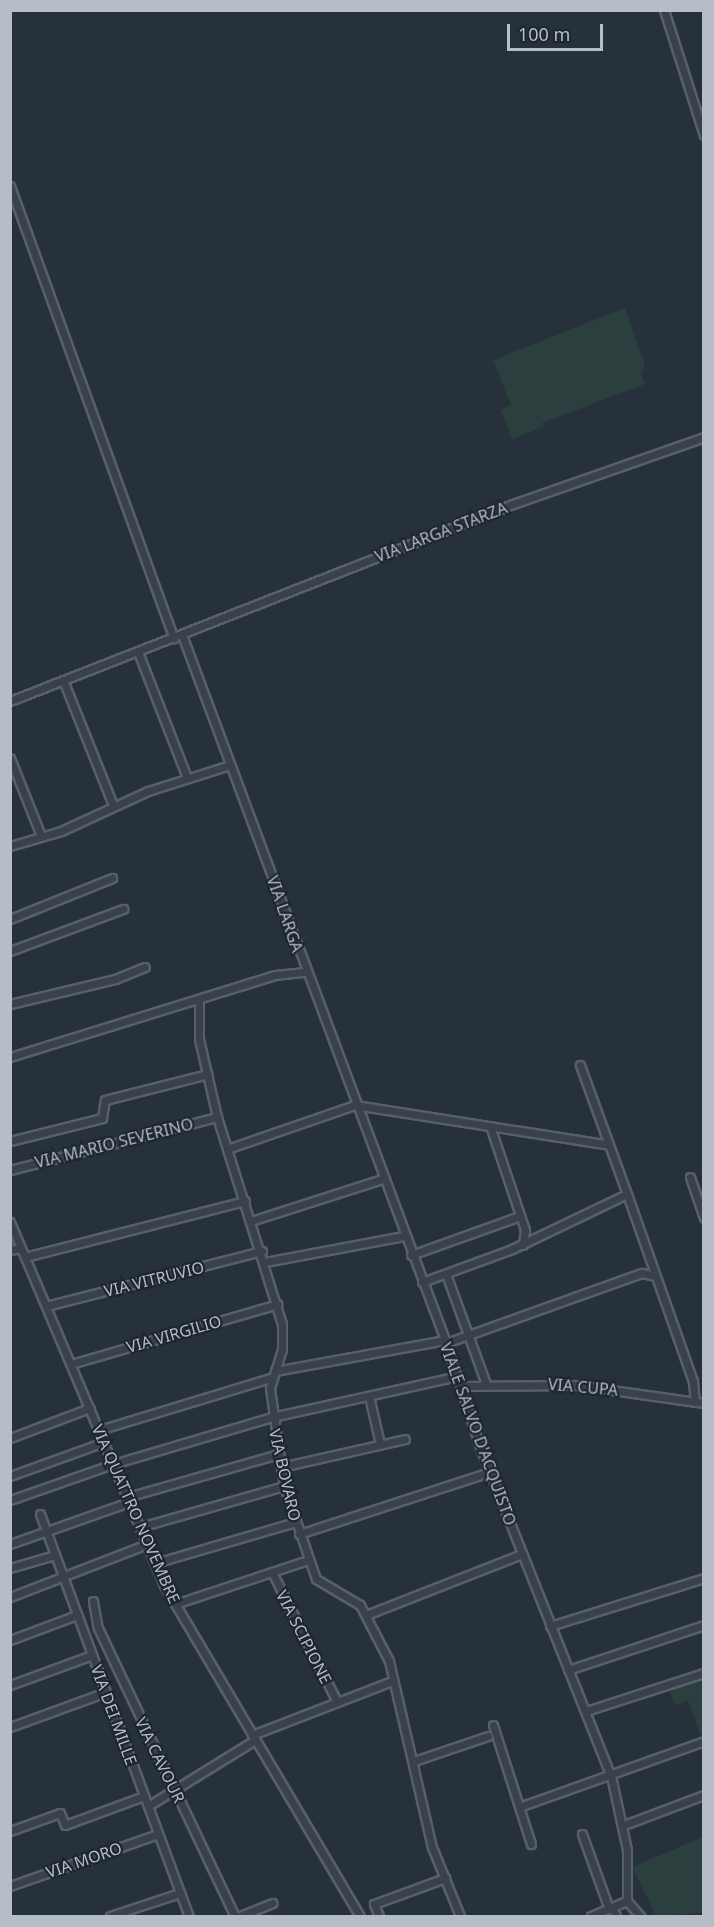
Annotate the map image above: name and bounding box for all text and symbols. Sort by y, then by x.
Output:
scale bar [510,12,606,50]
text: 100 m [518,22,570,46]
street label: VIA LARGA STARZA [372,498,510,566]
street label: VIA LARGA [263,873,307,955]
street label: VIA MARIO SEVERINO [33,1114,195,1172]
street label: VIA VITRUVIO [102,1257,206,1301]
street label: VIA VIRGILIO [124,1311,224,1357]
street label: VIALE SALVO D'ACQUISTO [436,1340,520,1528]
street label: VIA CUPA [547,1374,619,1400]
street label: VIA QUATTRO NOVEMBRE [88,1421,184,1607]
street label: VIA BOVARO [265,1427,305,1523]
street label: VIA SCIPIONE [272,1587,336,1687]
street label: VIA DEI MILLE [87,1662,141,1768]
street label: VIA CAVOUR [131,1714,189,1806]
street label: VIA MORO [44,1838,124,1882]

